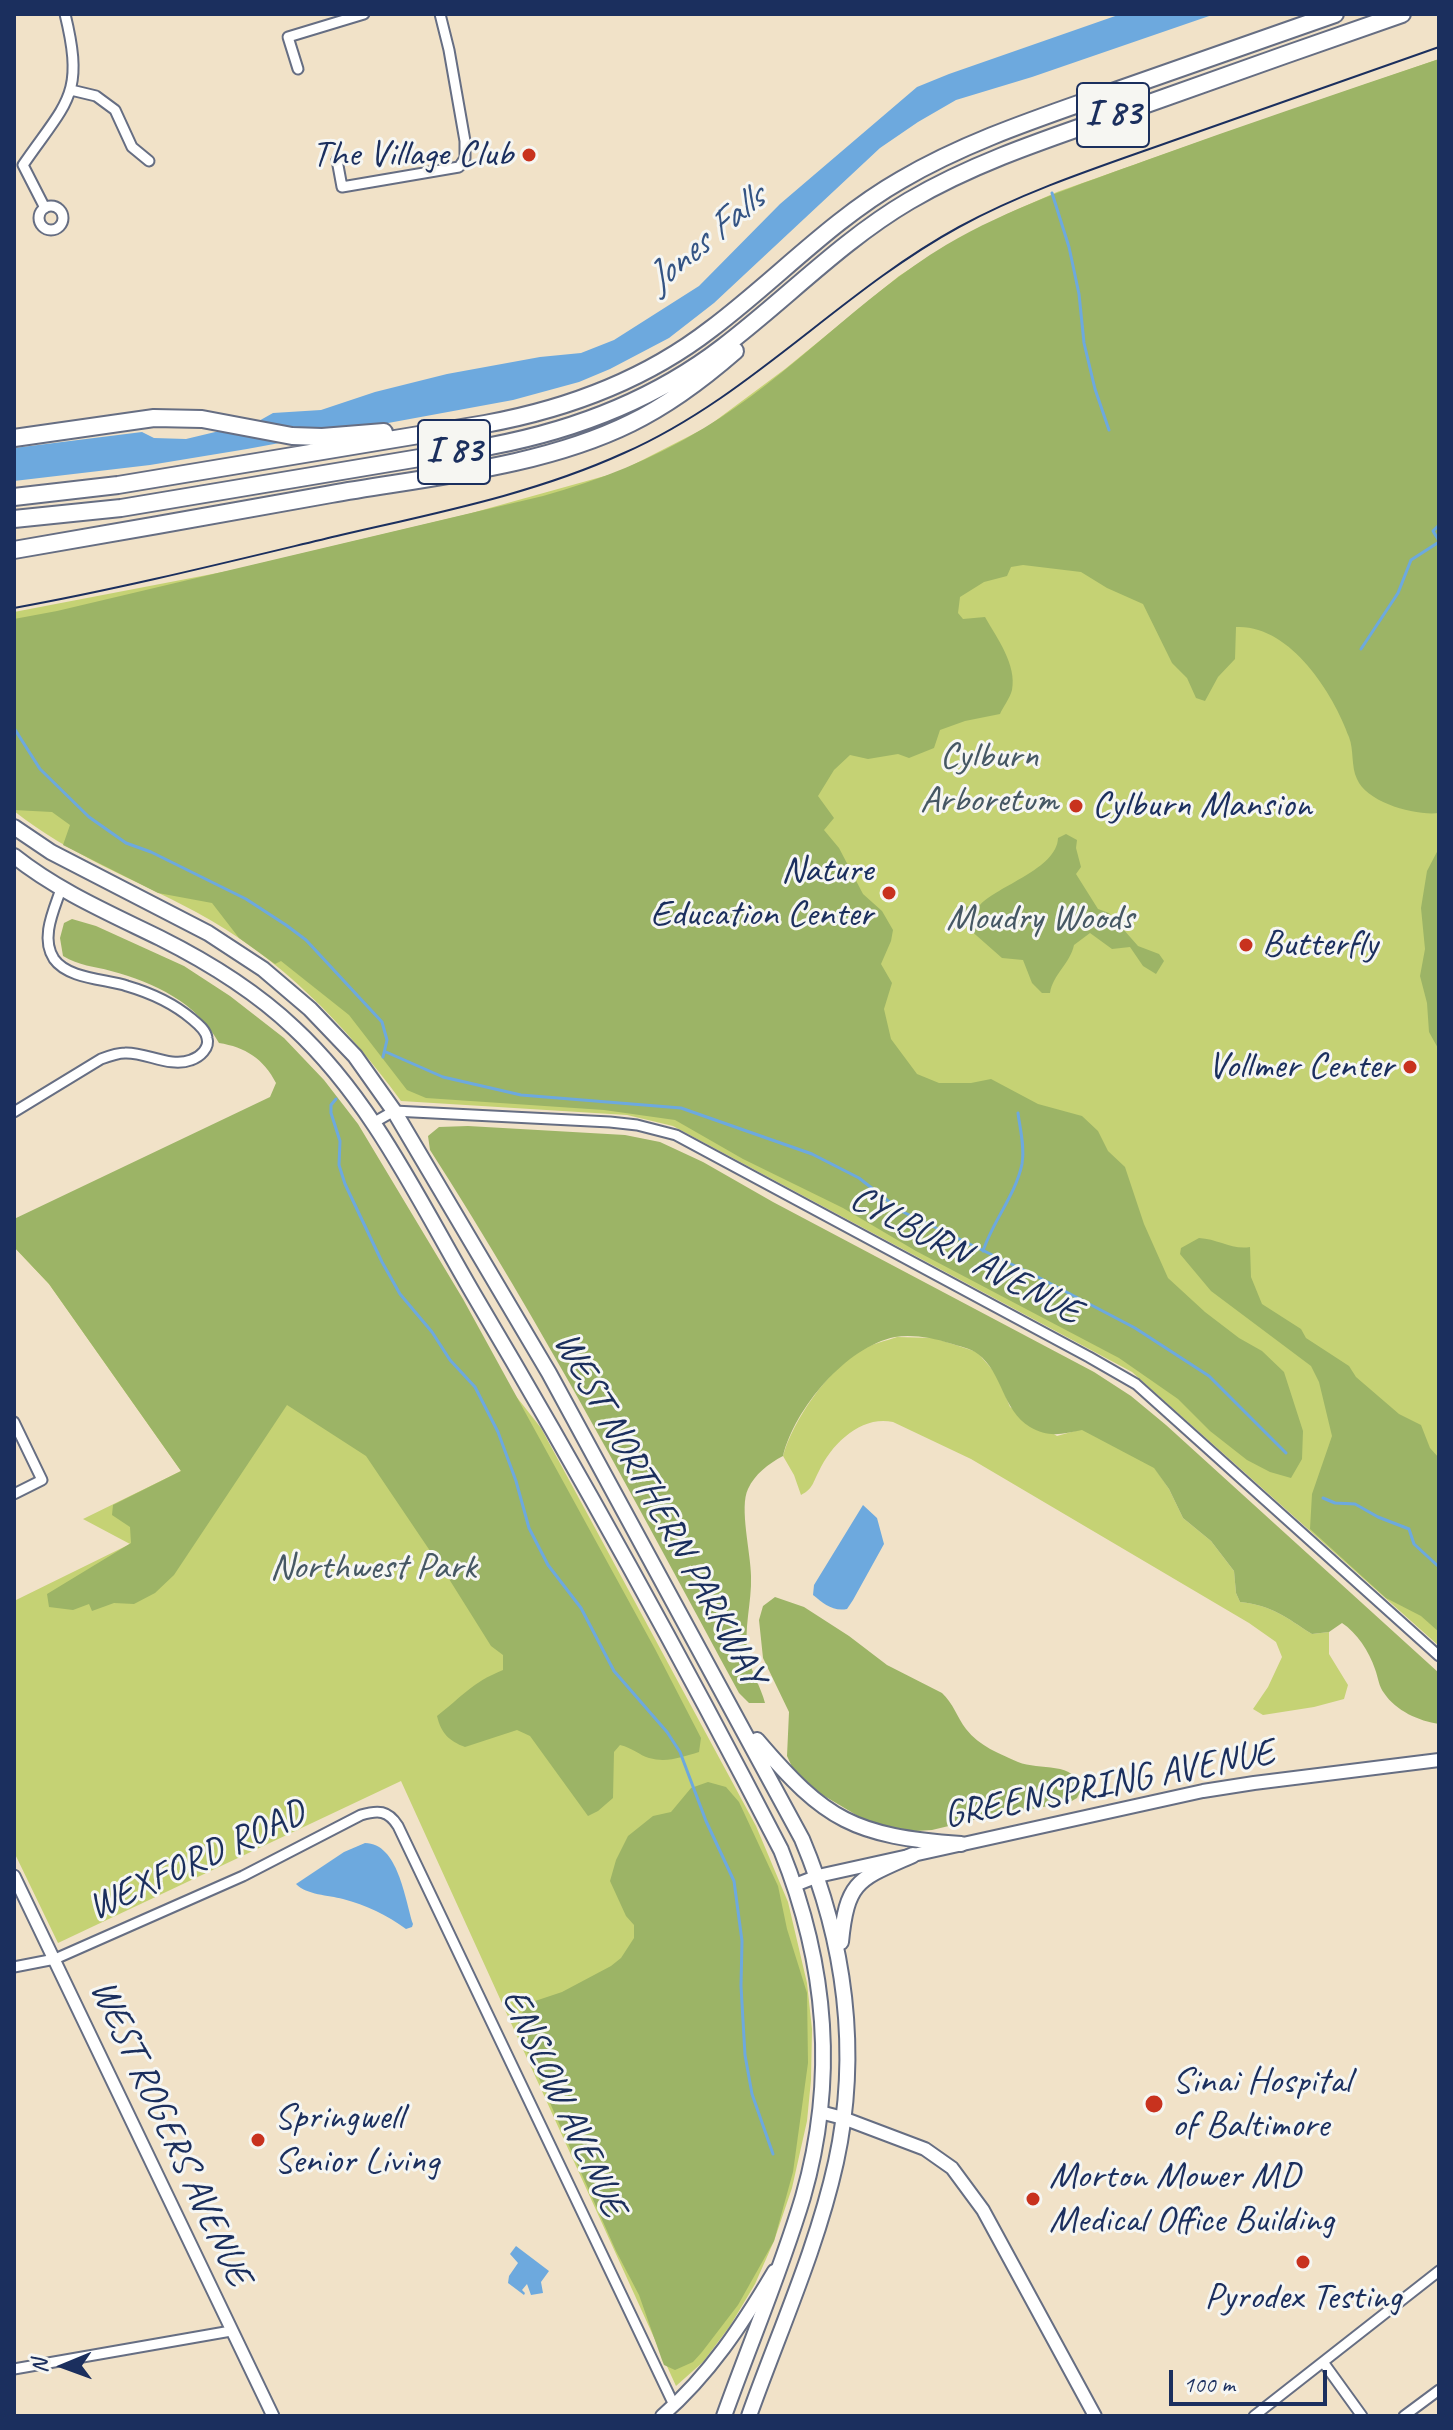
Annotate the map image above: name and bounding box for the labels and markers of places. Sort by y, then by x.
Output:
place label: The Village Club [312,132,513,178]
marker: The Village Club [520,146,538,164]
place label: Cylburn Mansion [1092,783,1312,829]
marker: Cylburn Mansion [1067,797,1085,815]
place label: Nature Education Center [650,848,873,938]
marker: Nature Education Center [880,884,898,902]
place label: Butterfly [1262,922,1377,968]
marker: Butterfly [1237,936,1255,954]
place label: Vollmer Center [1208,1044,1394,1090]
marker: Vollmer Center [1401,1058,1419,1076]
place label: Sinai Hospital of Baltimore [1172,2059,1351,2148]
marker: Sinai Hospital of Baltimore [1143,2093,1165,2115]
place label: Springwell Senior Living [274,2095,439,2184]
marker: Springwell Senior Living [249,2131,267,2149]
place label: Morton Mower MD Medical Office Building [1049,2154,1334,2244]
marker: Morton Mower MD Medical Office Building [1024,2190,1042,2208]
marker: Pyrodex Testing [1294,2253,1312,2271]
place label: Pyrodex Testing [1205,2275,1401,2321]

